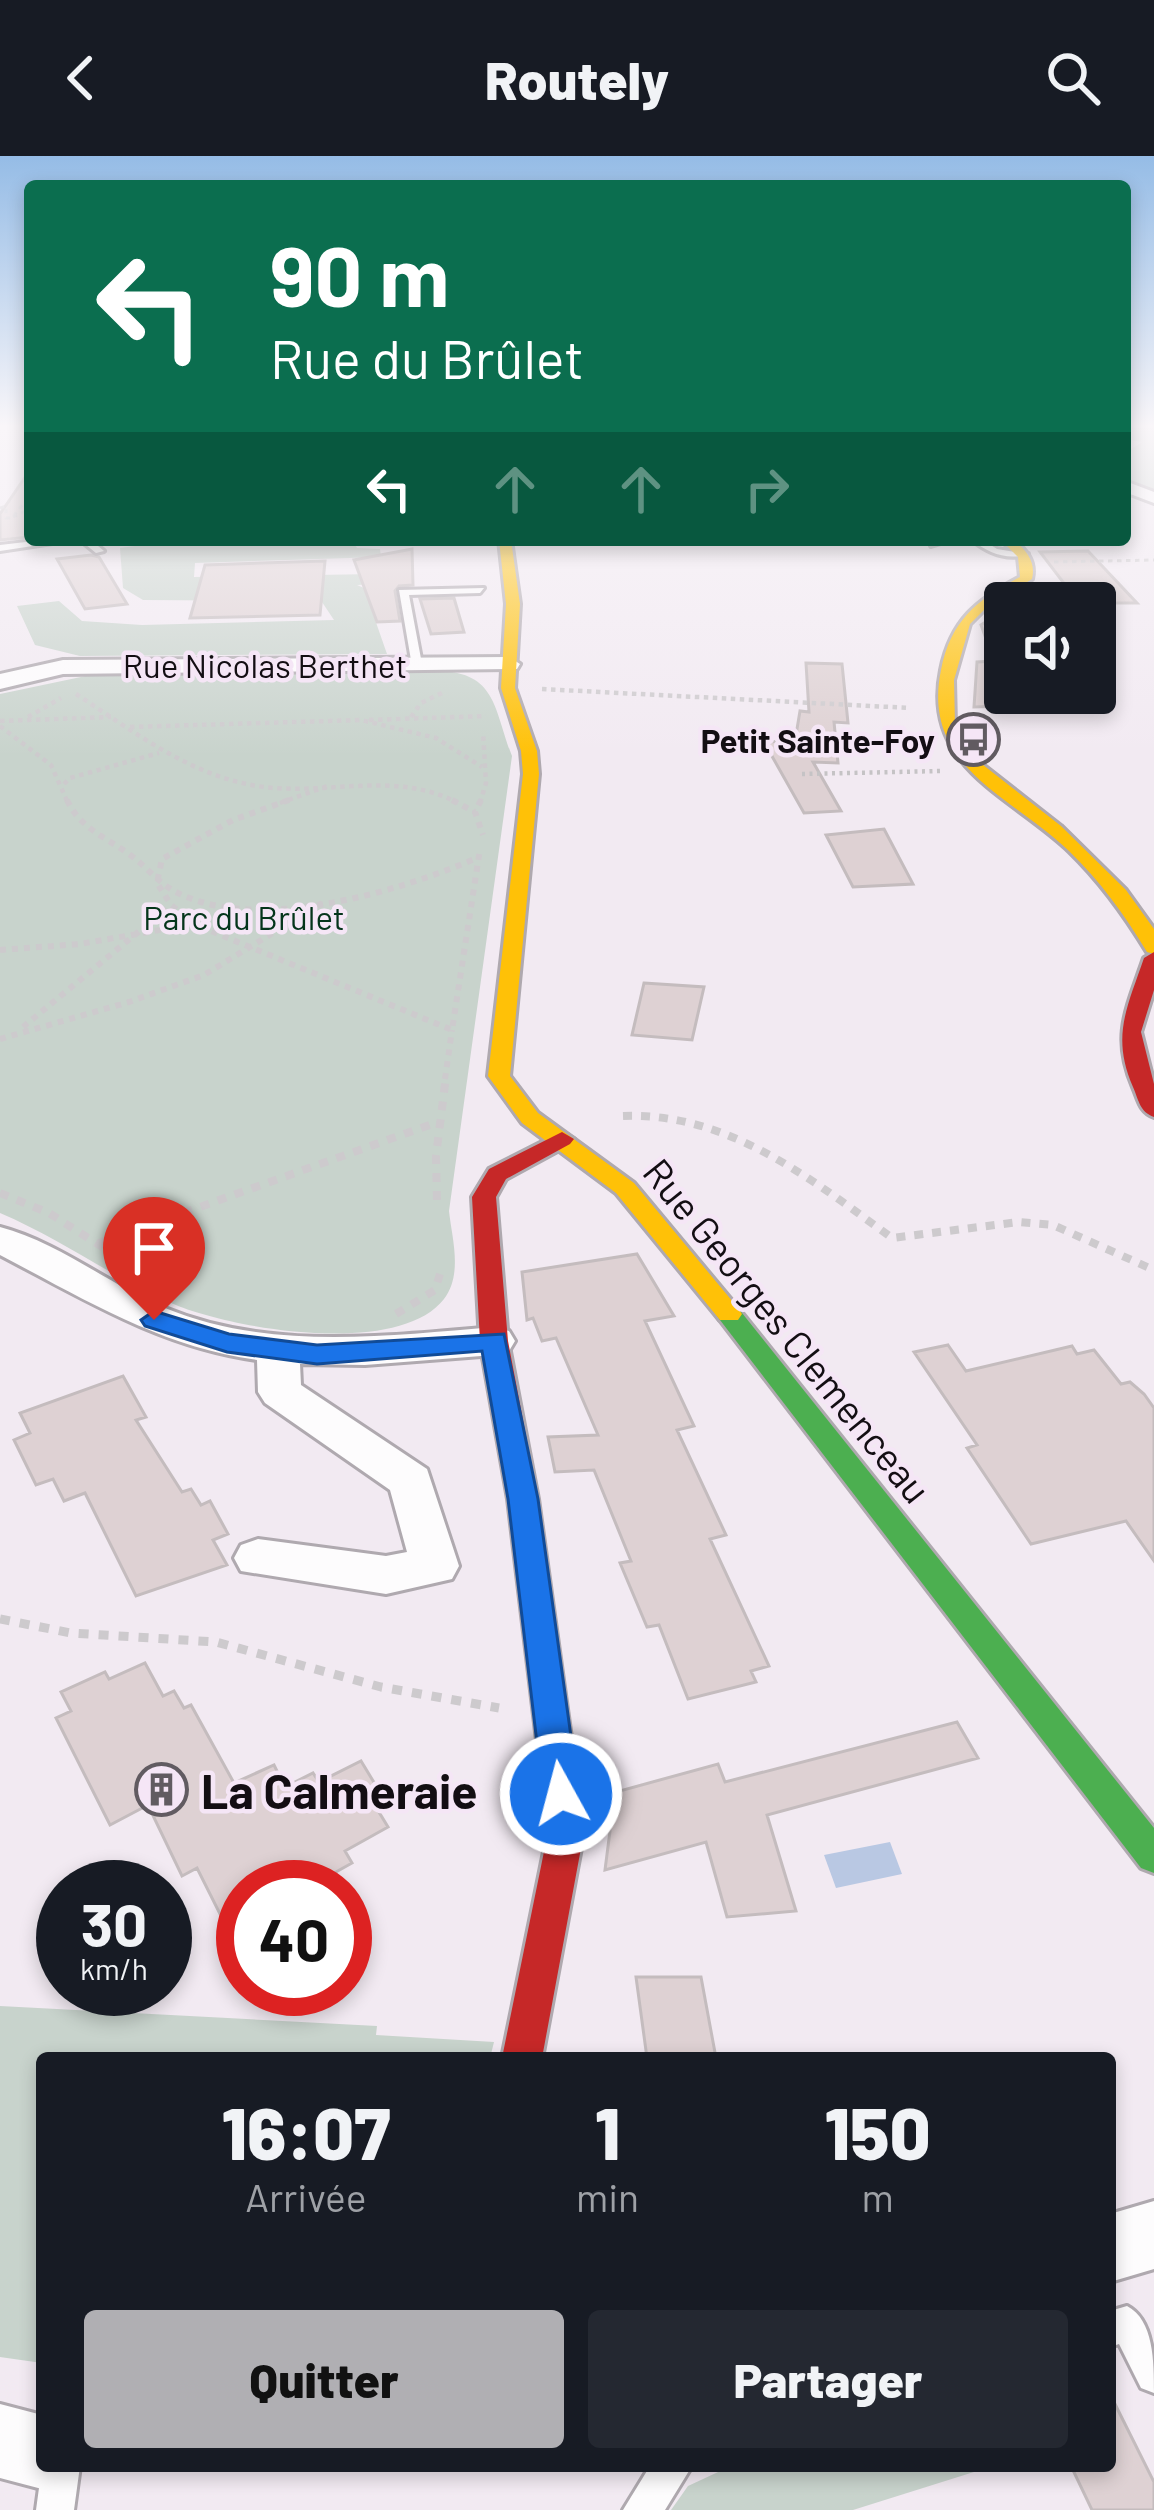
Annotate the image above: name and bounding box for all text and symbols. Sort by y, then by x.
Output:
icon: back [48,45,114,111]
icon: search [1040,45,1106,111]
text: Routely [485,46,669,111]
text: 90 m [270,223,449,324]
icon: left [72,228,228,384]
text: Rue du Brûlet [270,325,584,390]
icon: left [356,456,422,522]
icon: ahead [482,456,548,522]
icon: ahead [608,456,674,522]
icon: right [734,456,800,522]
map controls [984,582,1116,714]
button: sound [984,582,1116,714]
street label: Rue Nicolas Berthet [123,645,407,685]
bus stop icon: Petit Sainte-Foy [946,712,1002,768]
place label: Petit Sainte-Foy [701,720,935,760]
park label: Parc du Brûlet [143,897,345,937]
street label: Rue Georges Clemenceau [635,1148,941,1512]
pin [103,1197,205,1320]
icon: arrive [121,1215,187,1281]
position arrow [498,1731,624,1857]
place label: La Calmeraie [201,1761,478,1819]
building icon: La Calmeraie [134,1762,190,1818]
speed limit sign: 40 [216,1860,372,2016]
text: 30 [81,1887,147,1959]
text: km/h [80,1950,148,1986]
text: 16:07 [221,2088,390,2174]
text: 1 [595,2088,620,2174]
text: 150 [825,2088,931,2174]
text: Arrivée [245,2173,367,2220]
text: min [576,2173,639,2220]
text: m [861,2173,894,2220]
button: Quitter [84,2310,564,2448]
button: Partager [588,2310,1068,2448]

